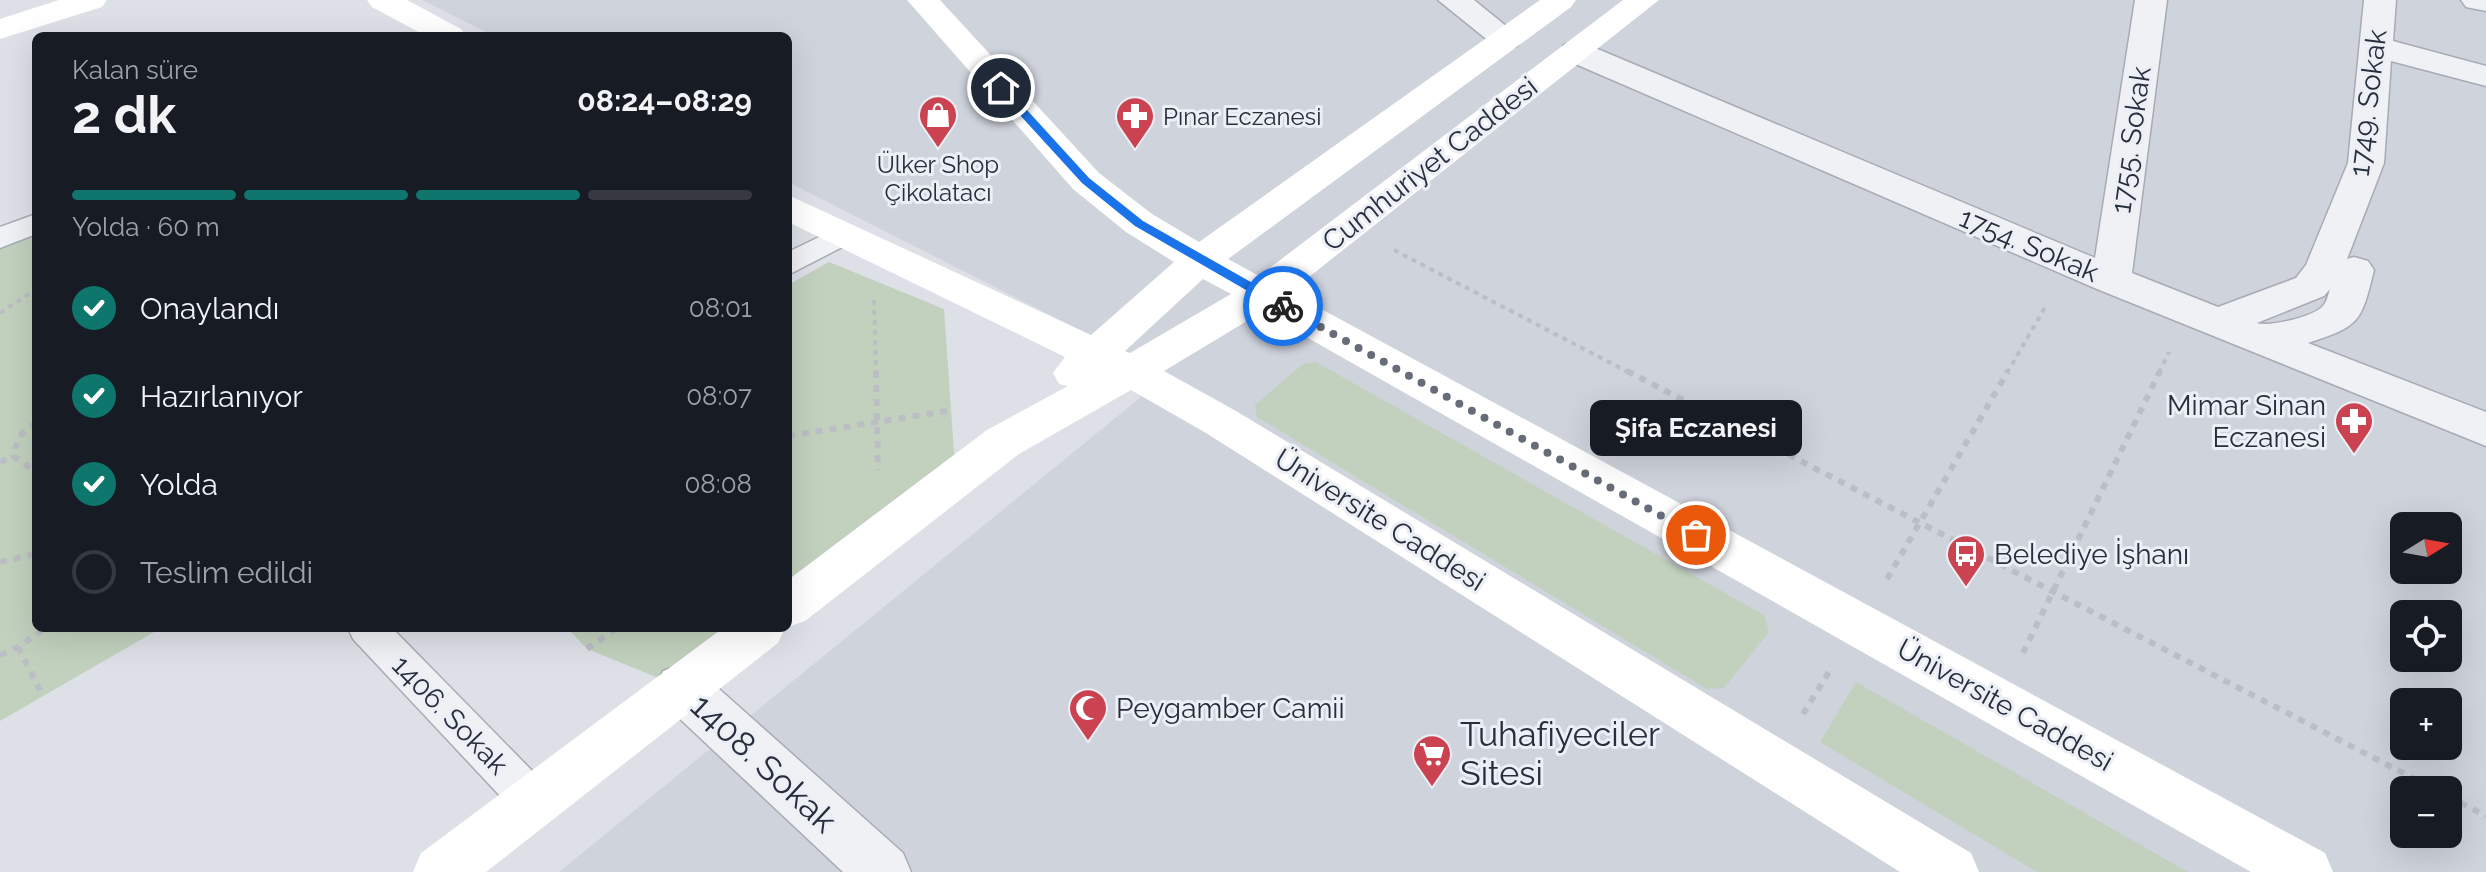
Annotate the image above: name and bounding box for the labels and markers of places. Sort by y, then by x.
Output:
pin [967,54,1035,122]
shop icon: Ülker Shop Çikolatacı [917,94,959,149]
pharmacy icon: Pınar Eczanesi [1114,95,1156,150]
place label: Pınar Eczanesi [1163,102,1321,131]
place label: Ülker Shop Çikolatacı [877,150,999,207]
place label: Mimar Sinan Eczanesi [2167,389,2326,454]
callout: Şifa Eczanesi [1590,399,1802,455]
pharmacy icon: Mimar Sinan Eczanesi [2333,400,2375,455]
pin [1662,501,1730,569]
bus stop icon: Belediye İşhanı [1945,533,1987,588]
place label: Belediye İşhanı [1994,538,2189,571]
mosque icon: Peygamber Camii [1067,687,1109,742]
place label: Peygamber Camii [1116,692,1345,725]
place label: Tuhafiyeciler Sitesi [1460,714,1660,793]
supermarket icon: Tuhafiyeciler Sitesi [1411,733,1453,788]

